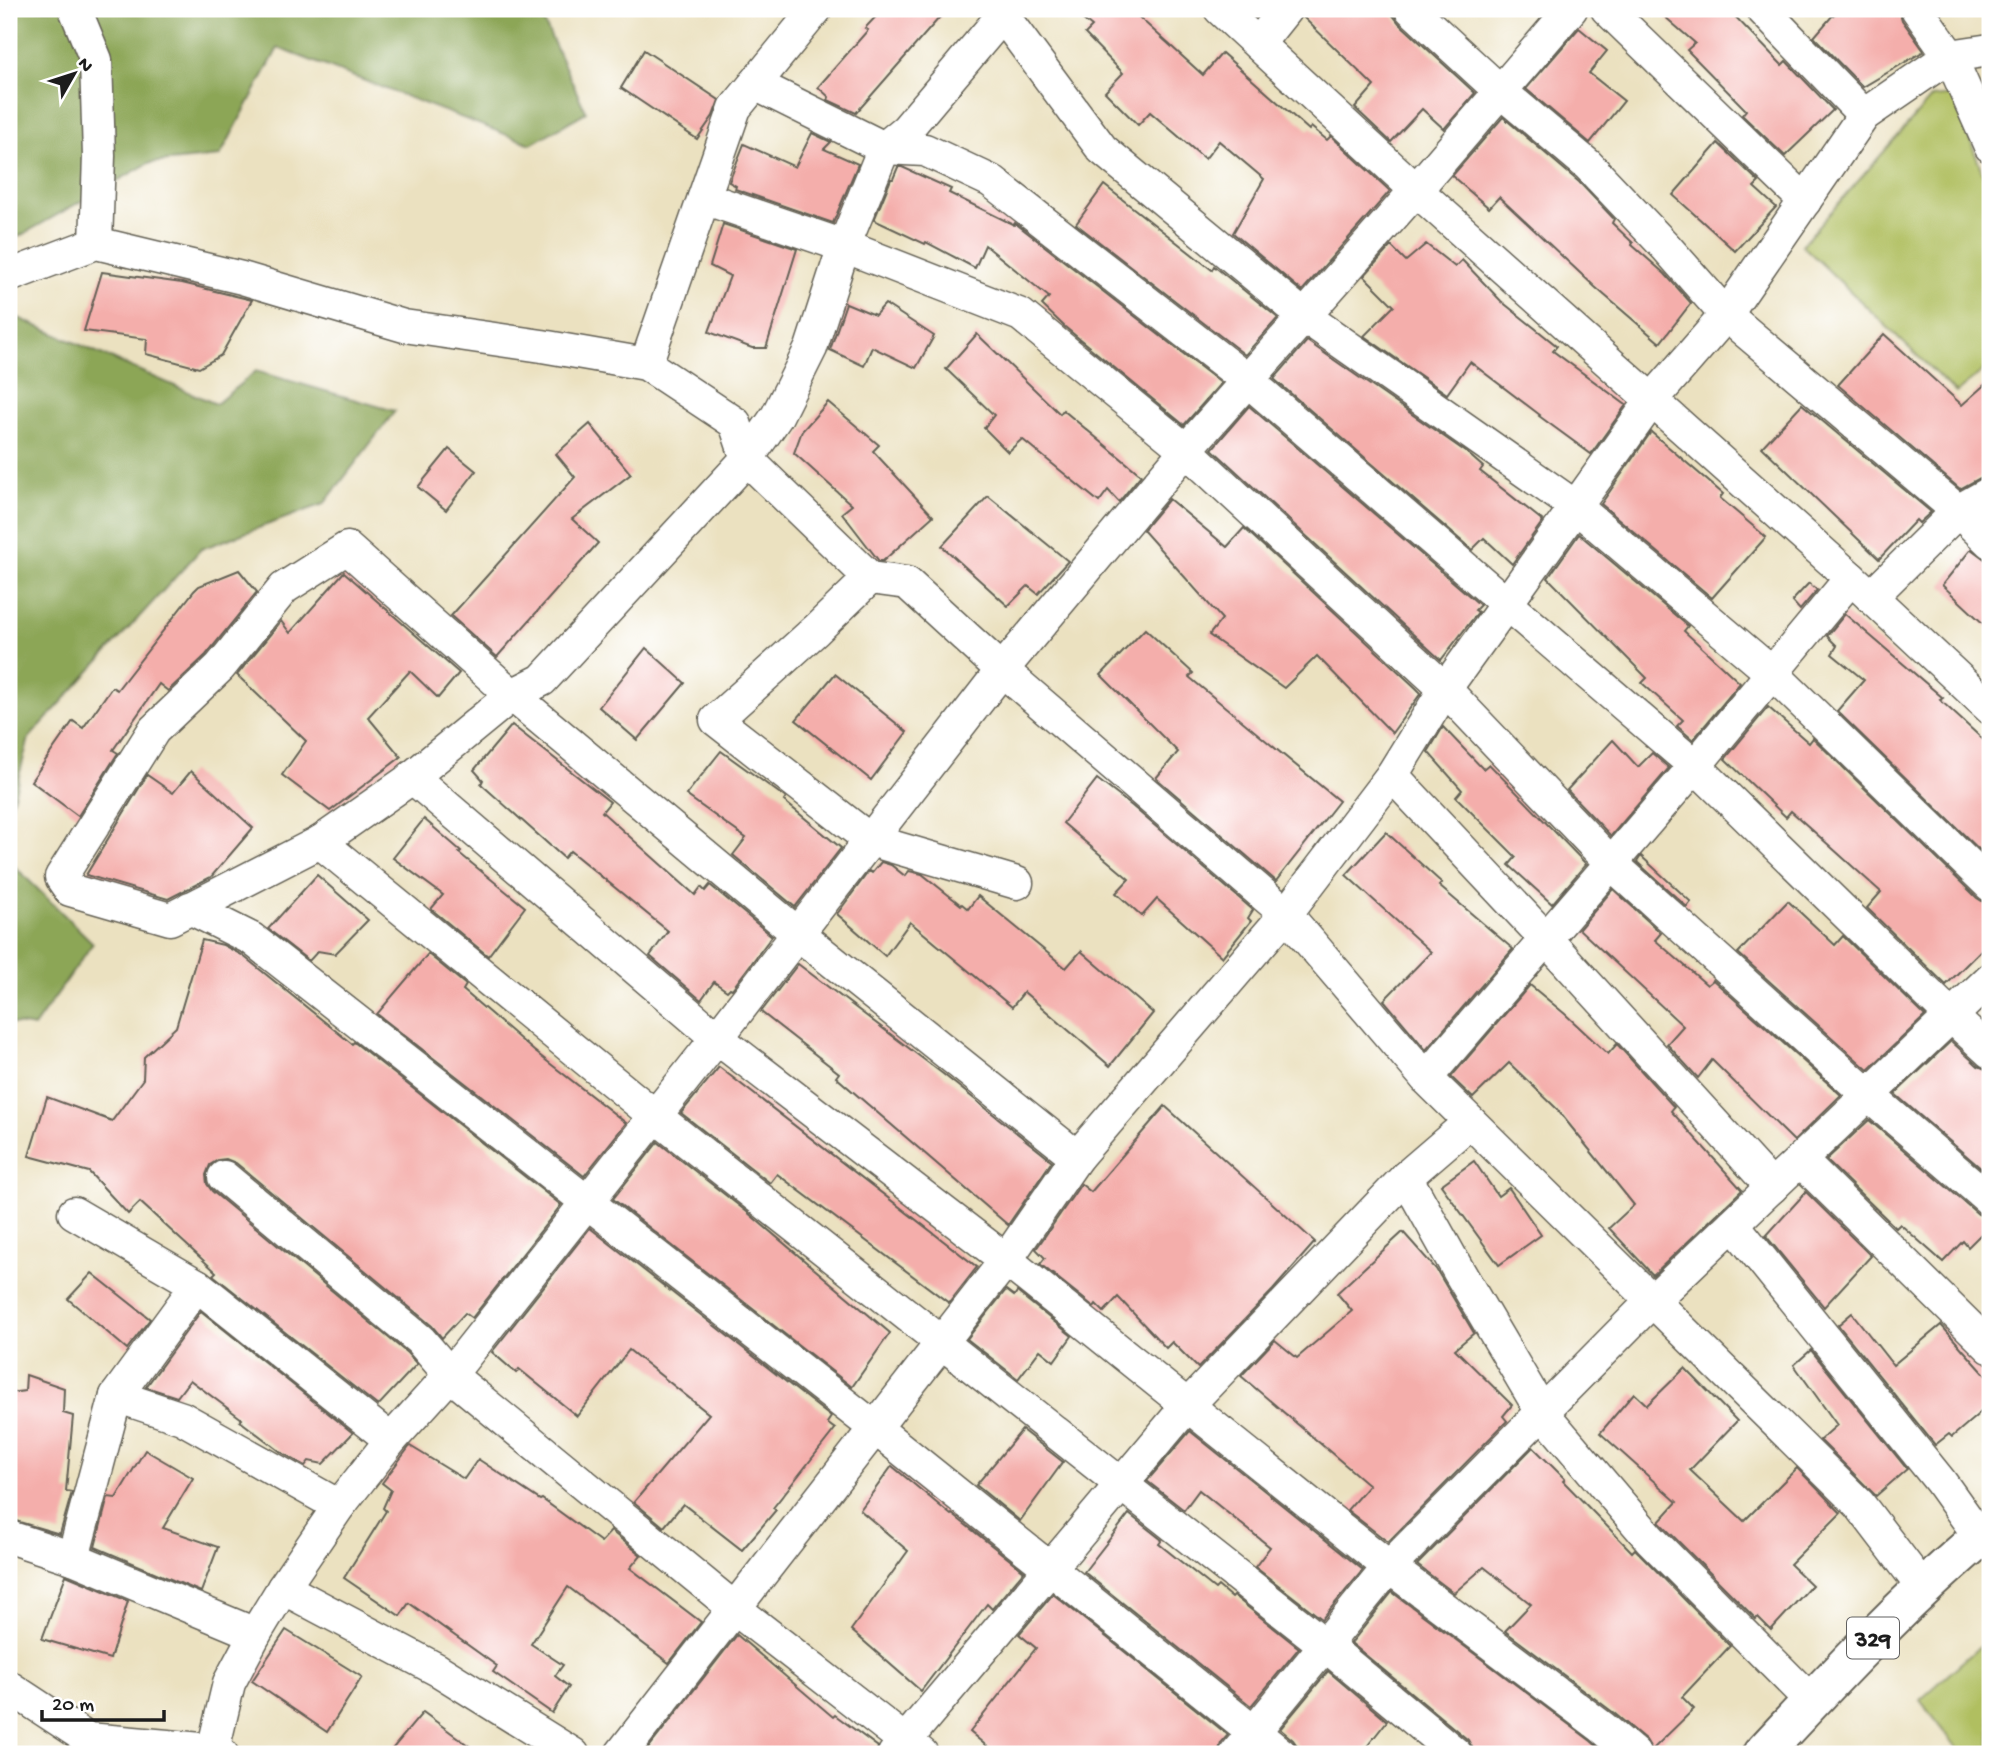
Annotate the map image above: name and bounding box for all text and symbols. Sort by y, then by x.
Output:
north arrow [38,38,108,108]
text: N [72,53,97,78]
road number: 329 [1847,1618,1899,1658]
scale bar [42,1679,164,1723]
text: 20 m [52,1694,94,1719]

